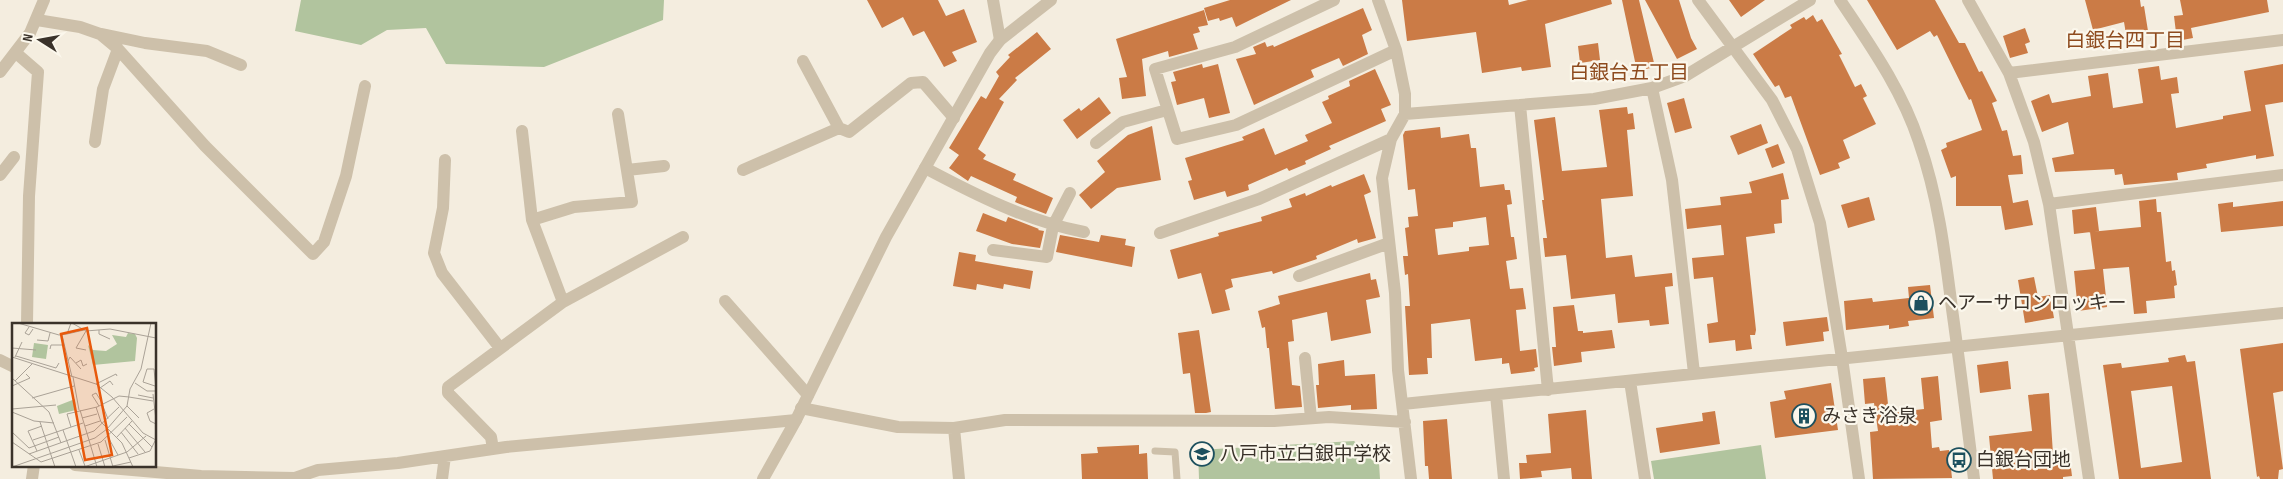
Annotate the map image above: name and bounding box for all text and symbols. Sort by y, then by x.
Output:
north arrow [15,15,65,65]
district label: 白銀台四丁目 [2065,29,2185,53]
text: N [19,32,37,43]
district label: 白銀台五丁目 [1569,61,1689,85]
shop icon: ヘアーサロンロッキー [1908,290,1934,316]
place label: ヘアーサロンロッキー [1938,292,2126,315]
inset map [12,323,156,466]
building icon: みさき浴泉 [1791,403,1817,429]
place label: みさき浴泉 [1822,405,1917,428]
school or university icon: 八戸市立白銀中学校 [1189,441,1215,467]
place label: 八戸市立白銀中学校 [1220,443,1391,466]
bus stop icon: 白銀台団地 [1946,447,1972,473]
place label: 白銀台団地 [1976,449,2071,472]

